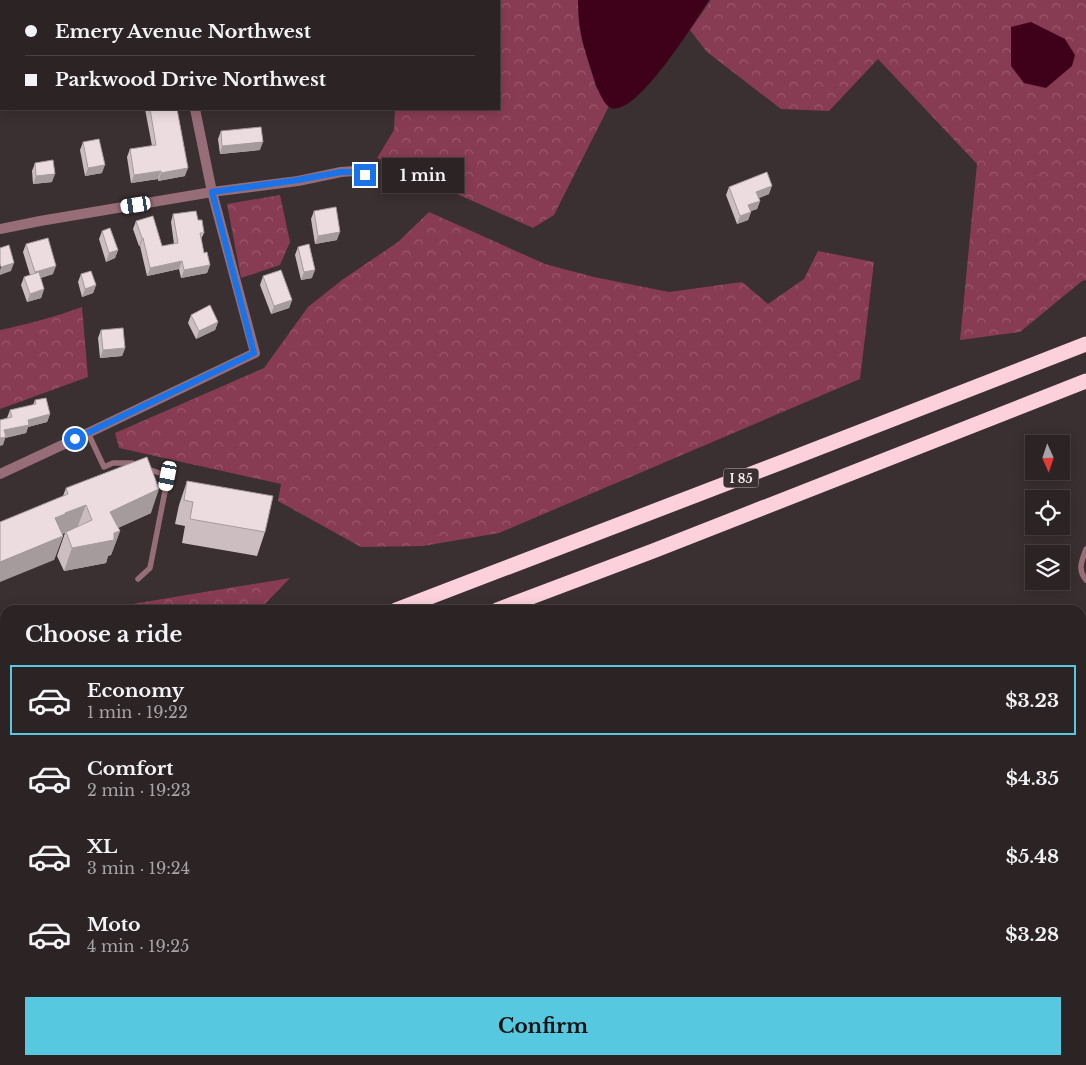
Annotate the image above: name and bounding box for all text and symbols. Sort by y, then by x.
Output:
text: Emery Avenue Northwest [55,20,311,43]
text: Parkwood Drive Northwest [55,68,326,91]
callout: 1 min [382,158,465,192]
route end [354,164,376,186]
text: 1 min [400,165,446,185]
car [120,195,151,215]
route start [64,428,86,450]
north arrow [1025,435,1070,480]
map controls [1025,435,1070,590]
car [157,460,178,492]
road number: I 85 [724,468,758,488]
button: locate [1025,490,1070,535]
button: layers [1025,545,1070,590]
text: Choose a ride [25,621,182,648]
icon: car [27,678,72,723]
text: Economy [87,679,184,702]
text: $3.23 [1005,689,1059,712]
text: 1 min · 19:22 [87,702,188,722]
icon: car [27,756,72,801]
text: Comfort [87,757,174,780]
text: $4.35 [1006,767,1059,790]
text: 2 min · 19:23 [87,780,191,800]
icon: car [27,834,72,879]
text: XL [87,835,117,858]
text: $5.48 [1006,845,1059,868]
text: 3 min · 19:24 [87,858,190,878]
icon: car [27,912,72,957]
text: Moto [87,913,141,936]
text: $3.28 [1005,923,1059,946]
text: 4 min · 19:25 [87,936,189,956]
button: Confirm [25,997,1061,1055]

